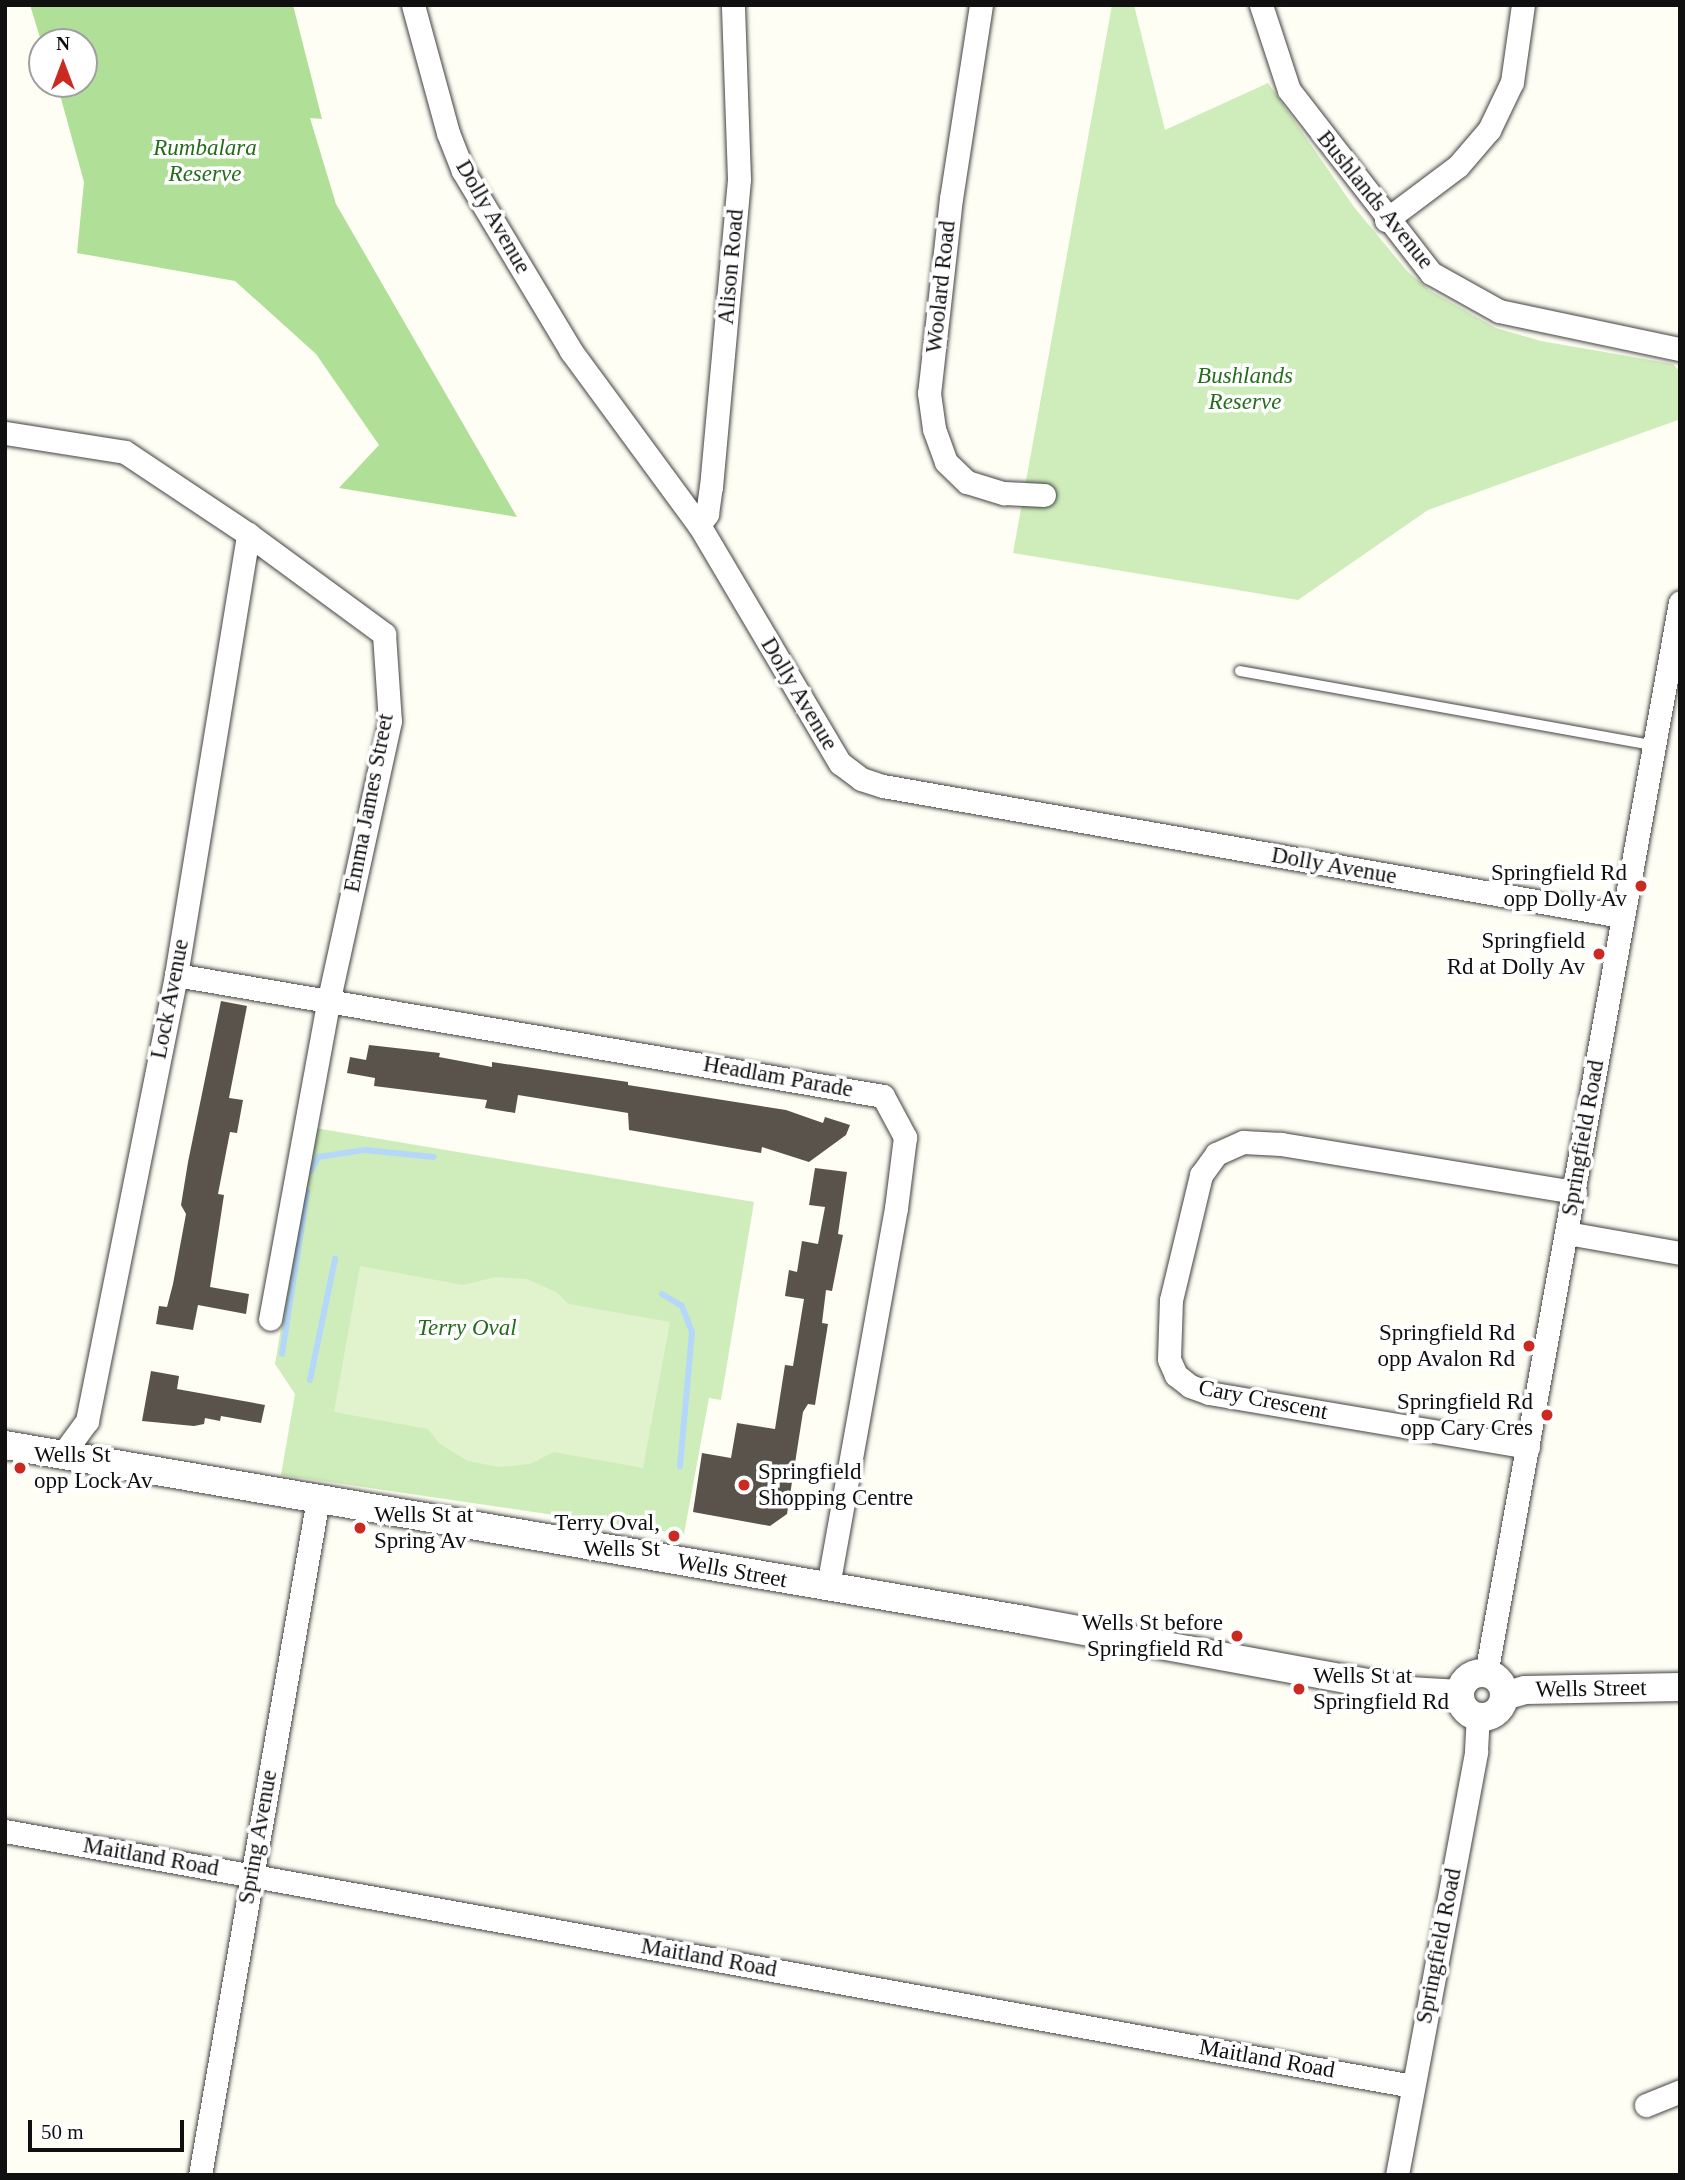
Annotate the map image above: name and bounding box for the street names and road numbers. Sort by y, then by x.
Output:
street label: Bushlands Avenue [1310,125,1440,275]
street label: Dolly Avenue [449,155,537,279]
street label: Alison Road [712,208,750,326]
street label: Woolard Road [920,219,962,355]
street label: Dolly Avenue [754,632,844,756]
street label: Emma James Street [338,711,400,895]
street label: Dolly Avenue [1269,841,1399,891]
street label: Lock Avenue [145,936,195,1062]
street label: Headlam Parade [701,1050,855,1104]
street label: Springfield Road [1556,1058,1610,1218]
street label: Cary Crescent [1196,1374,1330,1426]
street label: Wells Street [675,1548,789,1594]
street label: Wells Street [1535,1674,1647,1704]
street label: Spring Avenue [233,1767,283,1907]
street label: Maitland Road [81,1831,221,1883]
street label: Springfield Road [1410,1866,1468,2026]
street label: Maitland Road [639,1932,779,1984]
street label: Maitland Road [1197,2033,1337,2085]

